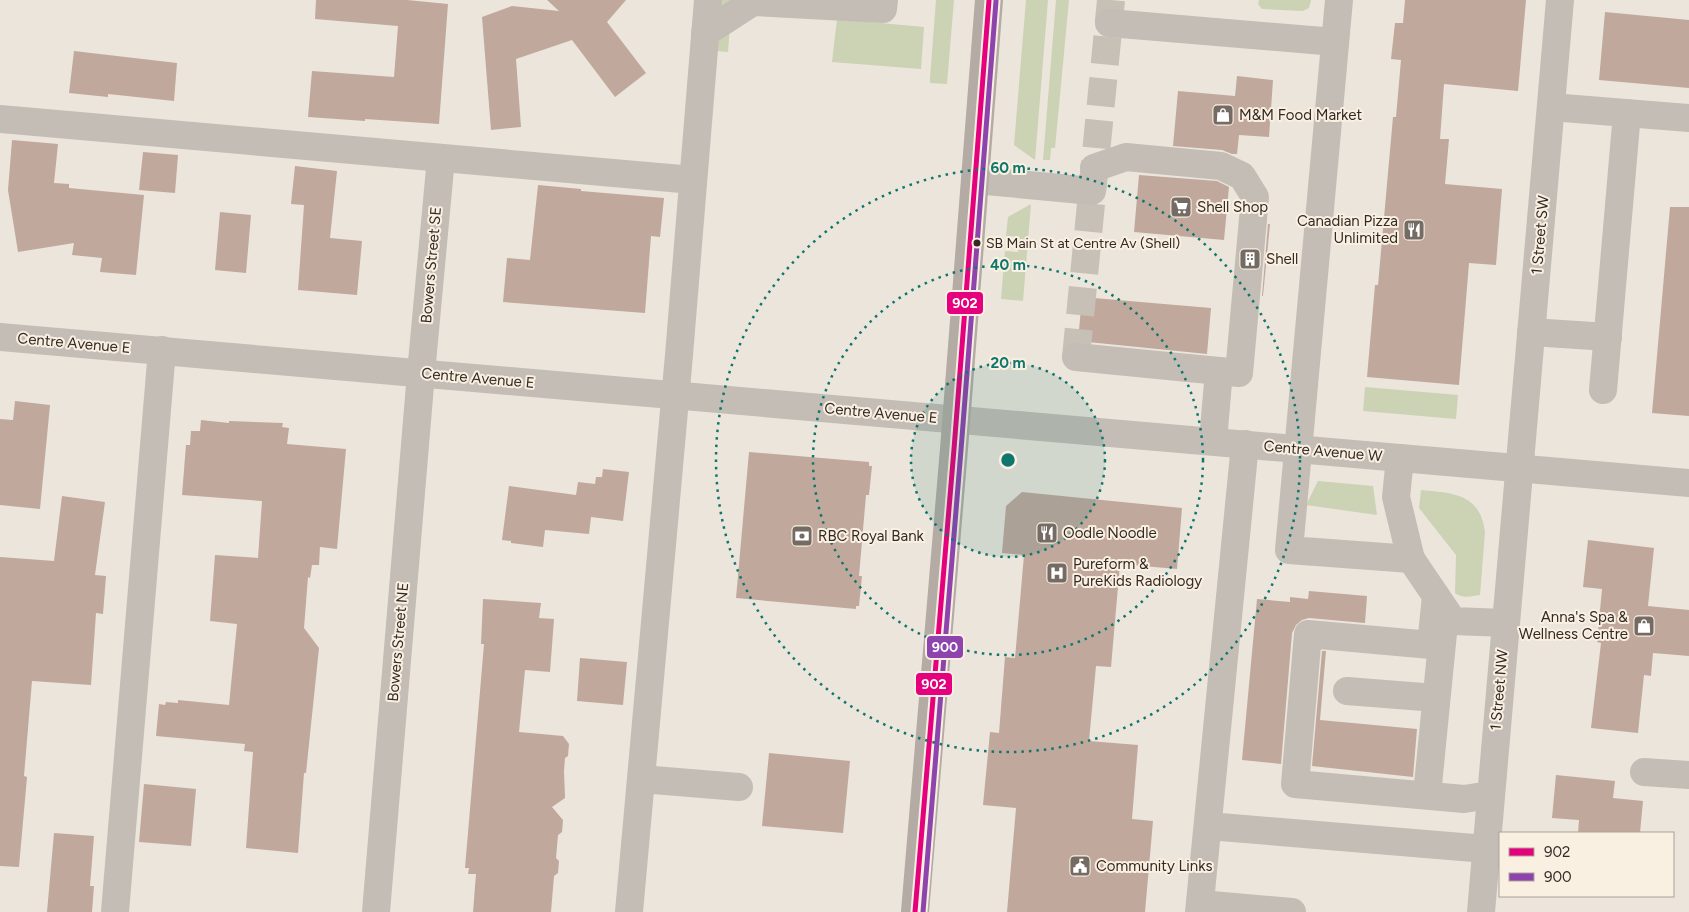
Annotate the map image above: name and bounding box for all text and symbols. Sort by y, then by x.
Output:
shop icon: M&M Food Market [1211,103,1235,127]
place label: M&M Food Market [1239,106,1362,124]
text: 60 m [990,159,1026,177]
street label: 1 Street SW [1528,194,1552,275]
supermarket icon: Shell Shop [1169,195,1193,219]
place label: Shell Shop [1197,198,1268,216]
street label: Bowers Street SE [417,206,445,324]
place label: Canadian Pizza Unlimited [1297,212,1398,247]
restaurant icon: Canadian Pizza Unlimited [1402,218,1426,242]
place label: SB Main St at Centre Av (Shell) [986,235,1180,252]
marker: SB Main St at Centre Av (Shell) [972,238,982,248]
building icon: Shell [1238,247,1262,271]
place label: Shell [1266,250,1298,268]
text: 40 m [990,256,1026,274]
line badge: 902 [946,291,984,315]
text: 902 [952,295,978,312]
street label: Centre Avenue E [17,329,131,357]
text: 20 m [990,354,1026,372]
street label: Centre Avenue E [421,364,535,392]
street label: Centre Avenue E [824,399,938,427]
street label: Centre Avenue W [1263,437,1384,465]
centre of rings [999,451,1017,469]
restaurant icon: Oodle Noodle [1035,521,1059,545]
bank icon: RBC Royal Bank [790,524,814,548]
place label: Oodle Noodle [1063,524,1157,542]
place label: RBC Royal Bank [818,527,925,545]
place label: Pureform & PureKids Radiology [1073,555,1202,590]
hospital icon: Pureform & PureKids Radiology [1045,561,1069,585]
street label: Bowers Street NE [384,582,412,702]
place label: Anna's Spa & Wellness Centre [1519,608,1628,643]
shop icon: Anna's Spa & Wellness Centre [1632,614,1656,638]
line badge: 900 [926,635,964,659]
text: 900 [932,639,958,656]
street label: 1 Street NW [1486,648,1512,731]
line badge: 902 [915,672,953,696]
text: 902 [921,676,947,693]
legend [1499,832,1674,897]
text: 902 [1544,843,1571,861]
public building icon: Community Links [1068,854,1092,878]
place label: Community Links [1096,857,1212,875]
text: 900 [1544,868,1572,886]

